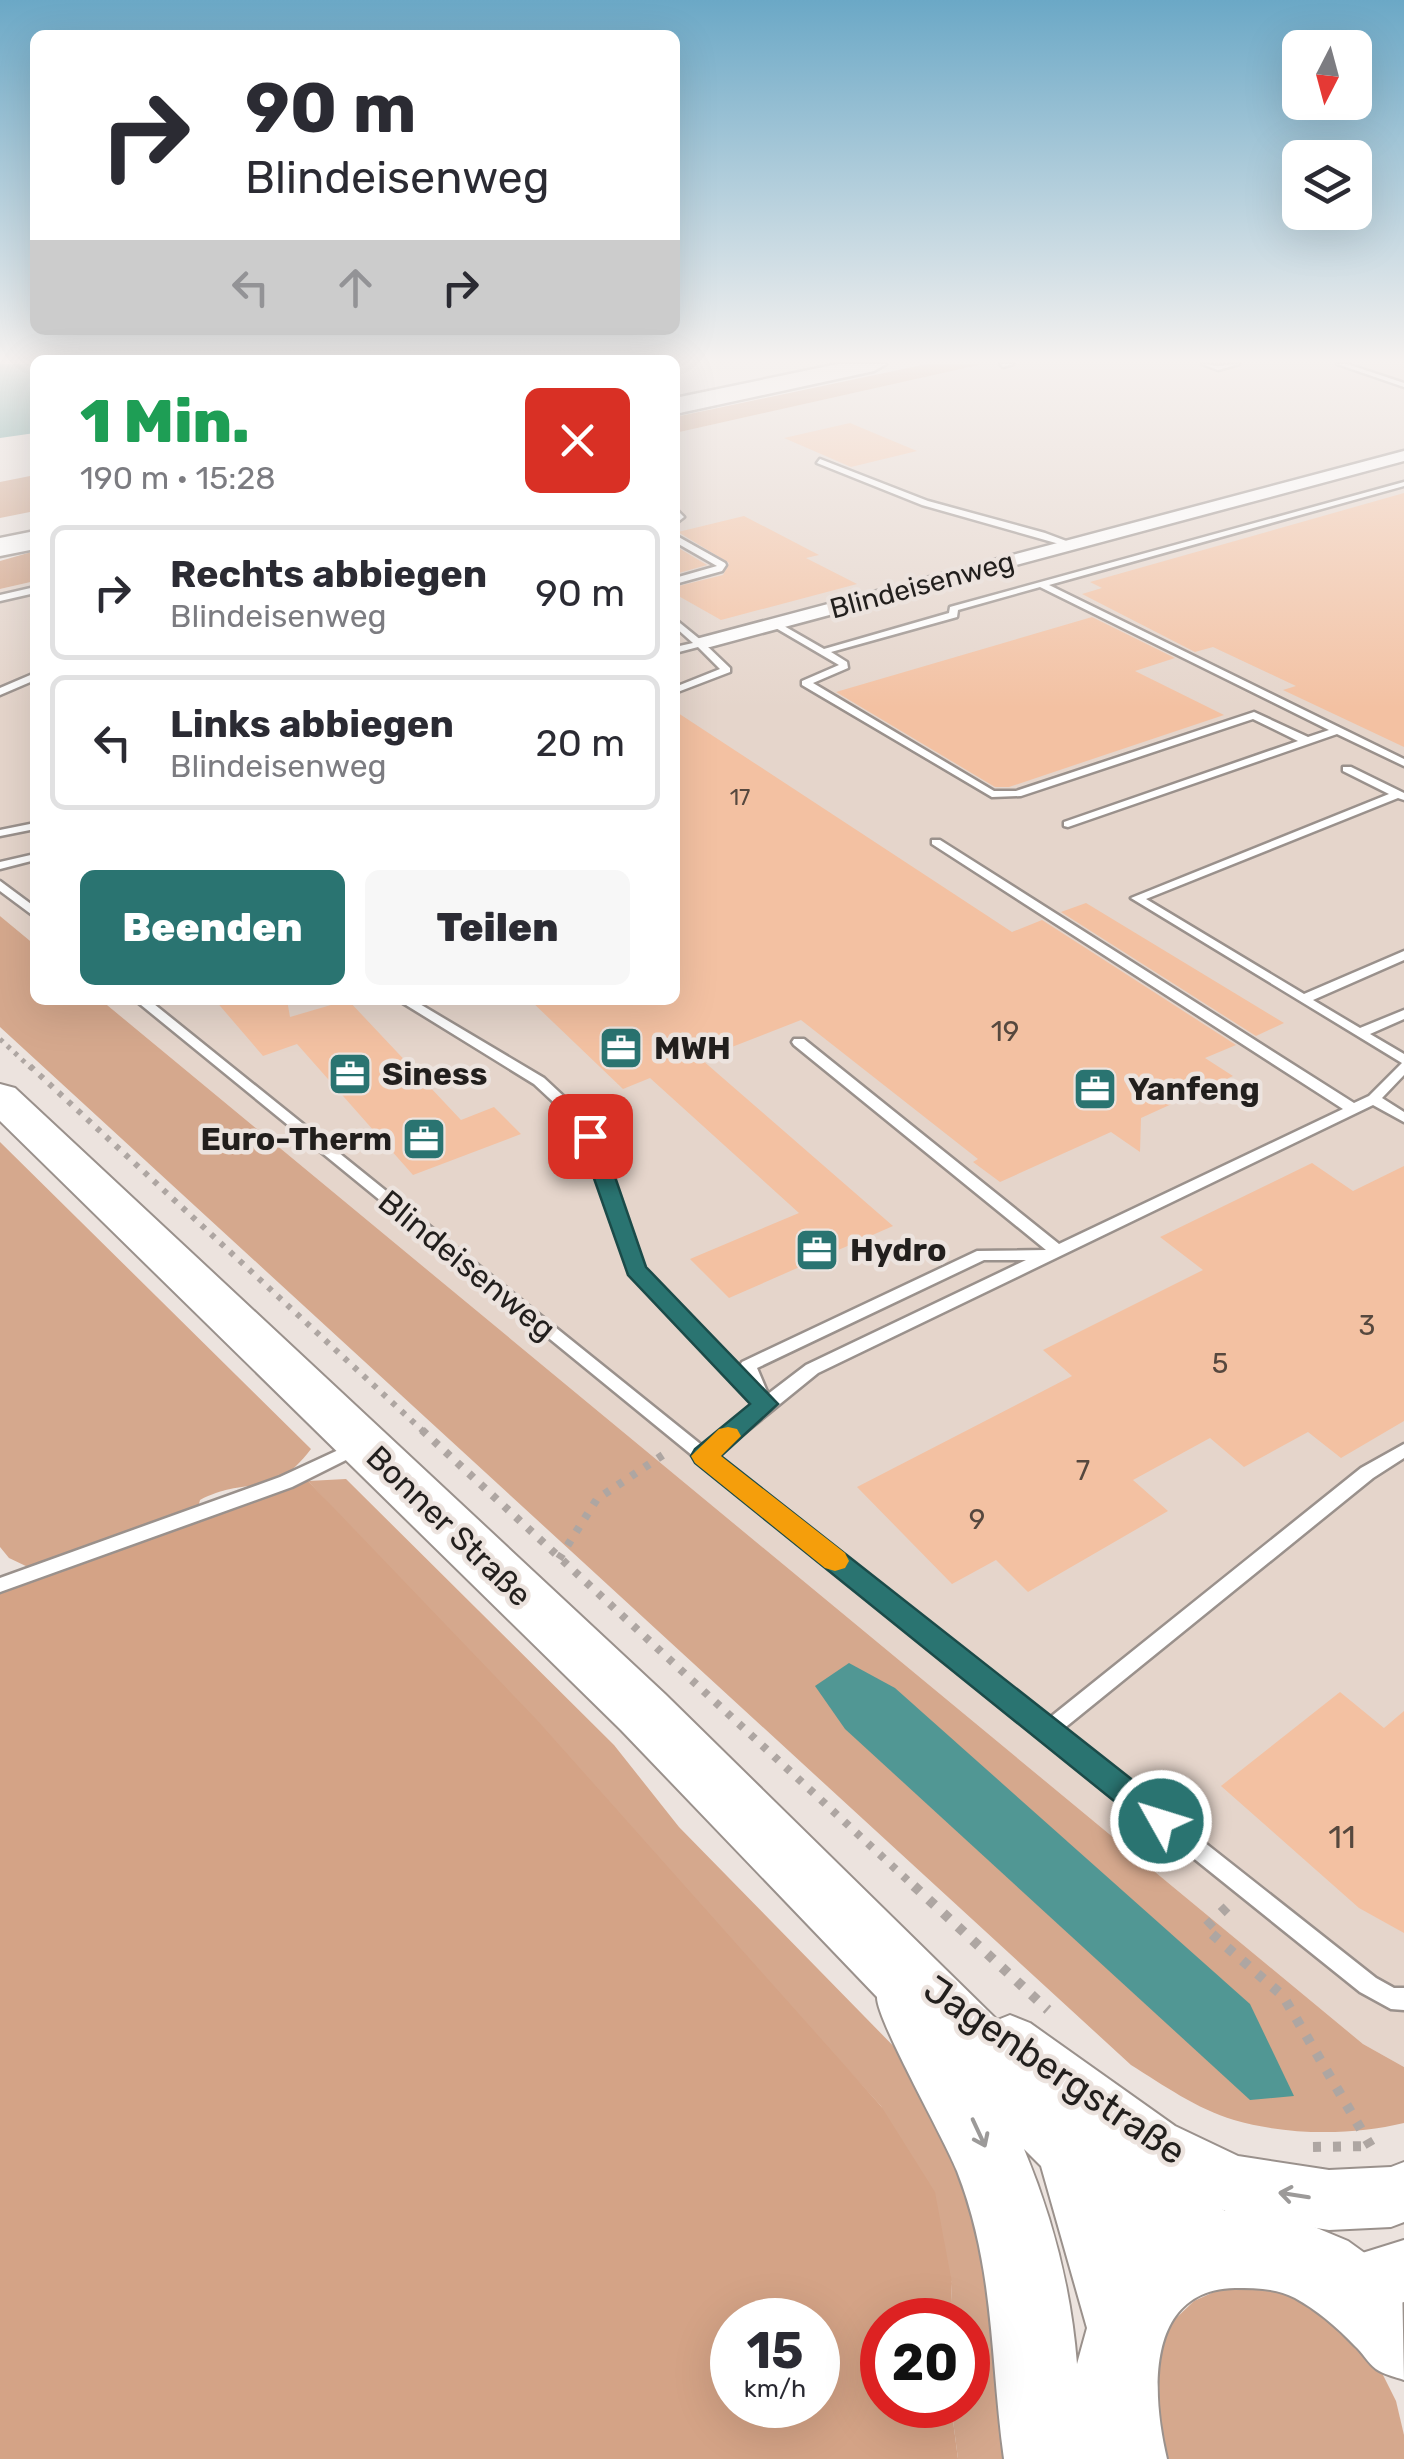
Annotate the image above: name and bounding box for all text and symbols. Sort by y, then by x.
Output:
north arrow [1282,30,1372,120]
map controls [1282,30,1372,230]
text: 90 m [245,67,417,150]
icon: right [80,70,210,200]
button: layers [1282,140,1372,230]
text: Blindeisenweg [245,151,550,204]
icon: left [223,260,278,315]
icon: ahead [328,260,383,315]
icon: right [433,260,488,315]
text: 1 Min. [80,386,250,457]
button: close [525,388,630,493]
text: 190 m · 15:28 [80,459,276,497]
street label: Blindeisenweg [826,545,1018,625]
text: Rechts abbiegen [170,551,487,597]
icon: right [85,565,140,620]
text: 90 m [535,570,625,616]
text: Blindeisenweg [170,597,387,635]
text: Links abbiegen [170,701,454,747]
icon: left [85,715,140,770]
text: 20 m [535,720,625,766]
text: Blindeisenweg [170,747,387,785]
house number: 17 [730,784,750,811]
button: Beenden [80,870,345,985]
button: Teilen [365,870,630,985]
house number: 19 [991,1015,1019,1048]
office icon: MWH [598,1025,644,1071]
place label: MWH [654,1029,731,1067]
office icon: Siness [327,1051,373,1097]
place label: Siness [382,1055,487,1093]
office icon: Yanfeng [1072,1066,1118,1112]
place label: Yanfeng [1128,1070,1260,1108]
pin [548,1094,633,1179]
icon: arrive [563,1109,618,1164]
office icon: Euro-Therm [401,1116,447,1162]
place label: Euro-Therm [201,1120,392,1158]
street label: Blindeisenweg [371,1182,563,1348]
office icon: Hydro [794,1227,840,1273]
place label: Hydro [850,1231,946,1269]
house number: 3 [1359,1309,1375,1342]
house number: 5 [1212,1347,1228,1380]
street label: Bonner Straße [359,1438,539,1614]
house number: 7 [1076,1454,1090,1487]
house number: 9 [969,1503,985,1536]
position arrow [1109,1769,1213,1873]
house number: 11 [1328,1818,1356,1856]
street label: Jagenbergstraße [916,1966,1194,2174]
one-way arrow [971,2117,990,2147]
one-way arrow [1279,2185,1311,2203]
speed limit sign: 20 [860,2298,990,2428]
text: 15 [746,2321,804,2381]
text: km/h [744,2374,806,2403]

